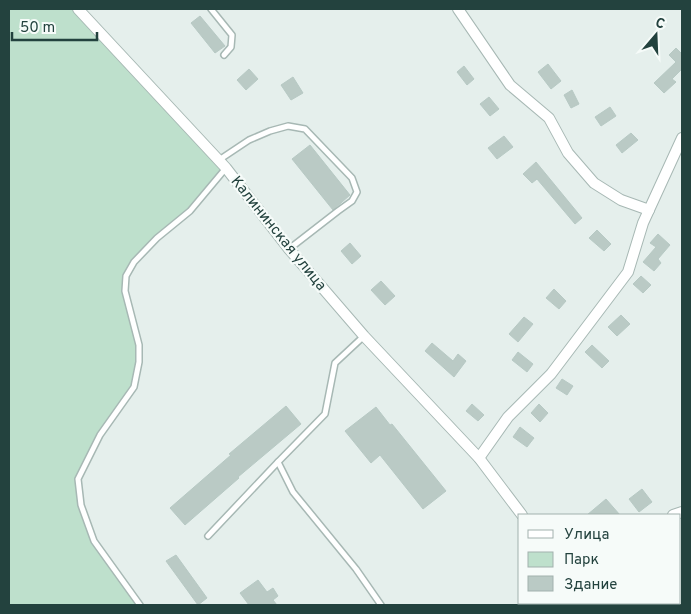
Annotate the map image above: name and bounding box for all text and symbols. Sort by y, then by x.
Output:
scale bar [12,10,98,42]
north arrow [631,10,681,60]
text: С [653,15,667,34]
text: 50 m [20,19,55,38]
street label: Калининская улица [226,173,330,295]
legend [518,514,681,604]
text: Улица [564,526,609,545]
text: Парк [564,551,599,570]
text: Здание [564,576,617,595]

